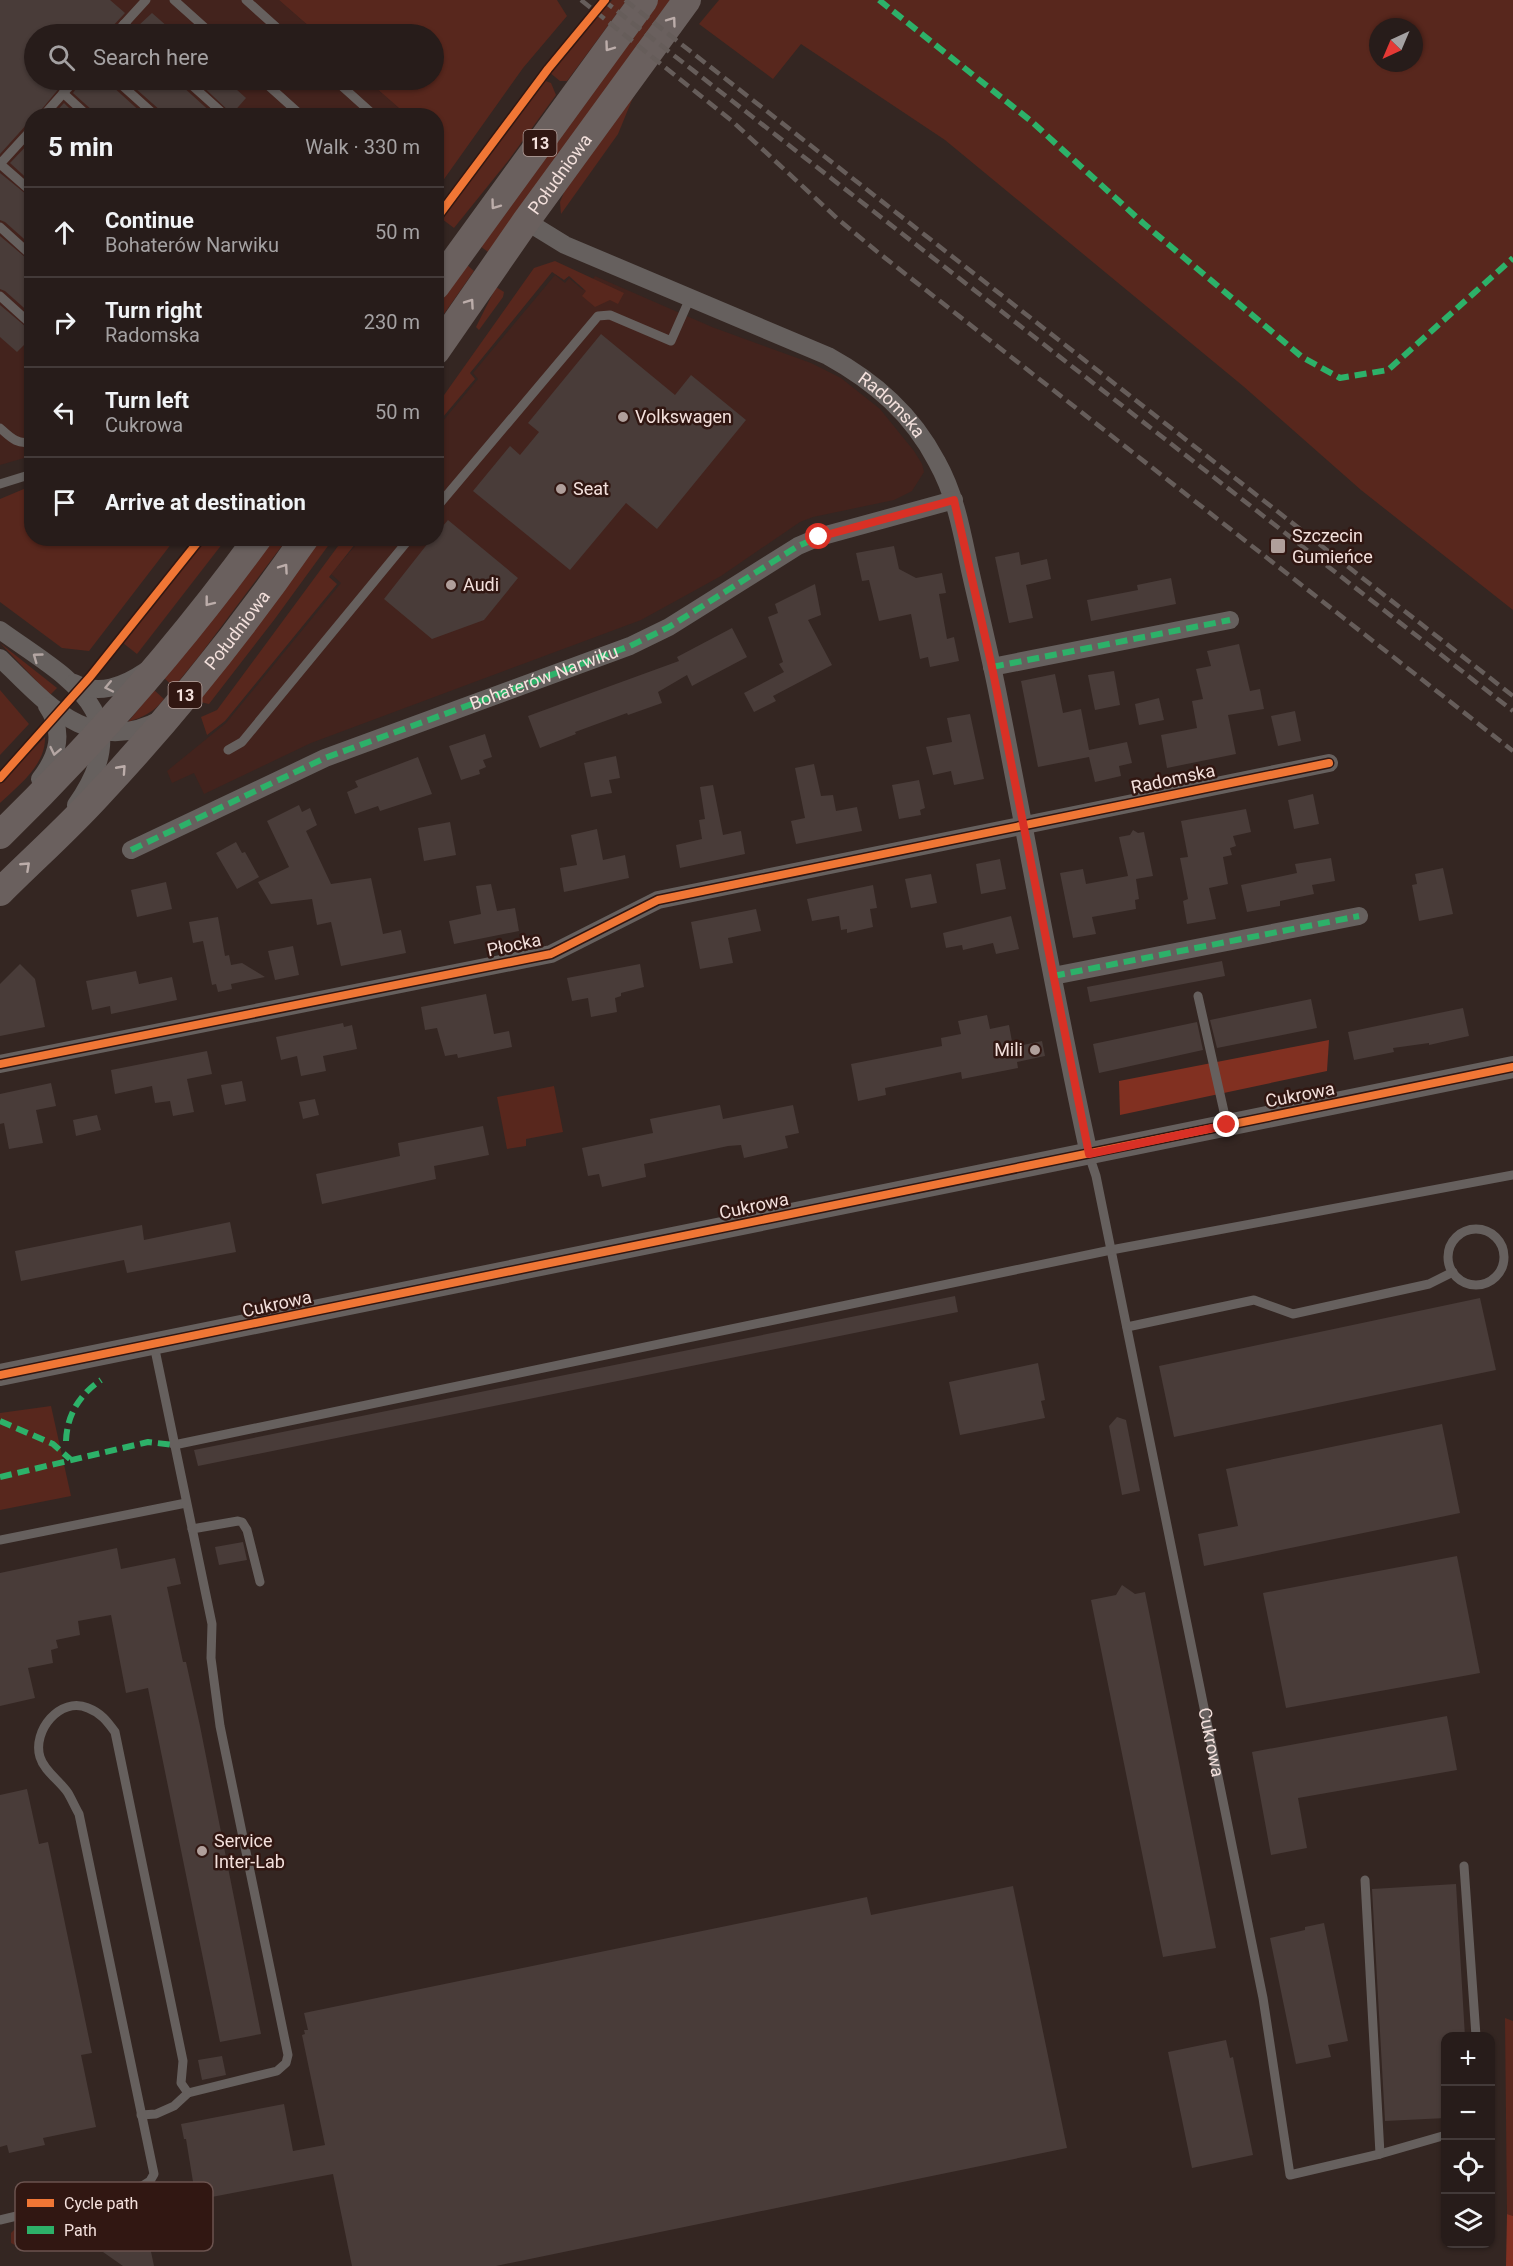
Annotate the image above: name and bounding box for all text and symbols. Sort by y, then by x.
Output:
one-way arrow [665,17,676,28]
north arrow [1369,18,1423,72]
search box [24,24,444,90]
icon: search [45,41,78,74]
one-way arrow [606,41,617,52]
text: Search here [93,45,209,70]
street label: Południowa [523,130,596,218]
road number: 13 [524,130,556,156]
text: 5 min [48,132,113,162]
text: Walk · 330 m [305,135,420,159]
one-way arrow [491,199,502,210]
text: Continue [105,208,194,233]
icon: ahead [48,216,81,249]
text: 50 m [375,220,420,244]
text: Bohaterów Narwiku [105,233,279,257]
text: Turn right [105,298,202,323]
one-way arrow [463,299,474,310]
icon: right [48,306,81,339]
text: 230 m [364,310,420,334]
text: Radomska [105,323,200,347]
street label: Radomska [854,367,930,441]
text: Turn left [105,388,189,413]
icon: left [48,396,81,429]
text: 50 m [375,400,420,424]
place label: Volkswagen [635,406,732,427]
marker: Volkswagen [616,410,630,424]
text: Cukrowa [105,413,183,437]
place label: Seat [573,478,609,499]
marker: Seat [554,482,568,496]
icon: arrive [48,486,81,519]
text: Arrive at destination [105,490,306,515]
route start [805,523,831,549]
place label: Szczecin Gumieńce [1292,525,1373,567]
marker: Szczecin Gumieńce [1269,537,1287,555]
one-way arrow [277,564,288,575]
place label: Audi [463,574,499,595]
marker: Audi [444,578,458,592]
street label: Południowa [200,586,274,674]
one-way arrow [206,595,217,606]
street label: Bohaterów Narwiku [467,640,621,714]
one-way arrow [33,653,44,664]
one-way arrow [104,680,114,693]
road number: 13 [168,682,201,708]
one-way arrow [49,746,62,756]
street label: Radomska [1129,759,1217,798]
one-way arrow [115,765,126,776]
one-way arrow [19,862,30,873]
street label: Płocka [485,929,543,960]
place label: Mili [994,1039,1023,1060]
marker: Mili [1028,1043,1042,1057]
street label: Cukrowa [1263,1077,1336,1112]
route end [1213,1111,1239,1137]
street label: Cukrowa [717,1188,790,1223]
street label: Cukrowa [240,1286,313,1321]
street label: Cukrowa [1194,1706,1229,1779]
place label: Service Inter-Lab [214,1830,285,1872]
marker: Service Inter-Lab [195,1844,209,1858]
map controls [1441,2032,1495,2248]
button: + [1441,2032,1495,2086]
button: − [1441,2086,1495,2140]
button: locate [1441,2140,1495,2194]
legend [15,2182,213,2251]
text: Cycle path [64,2194,138,2213]
button: layers [1441,2194,1495,2248]
text: Path [64,2221,97,2240]

